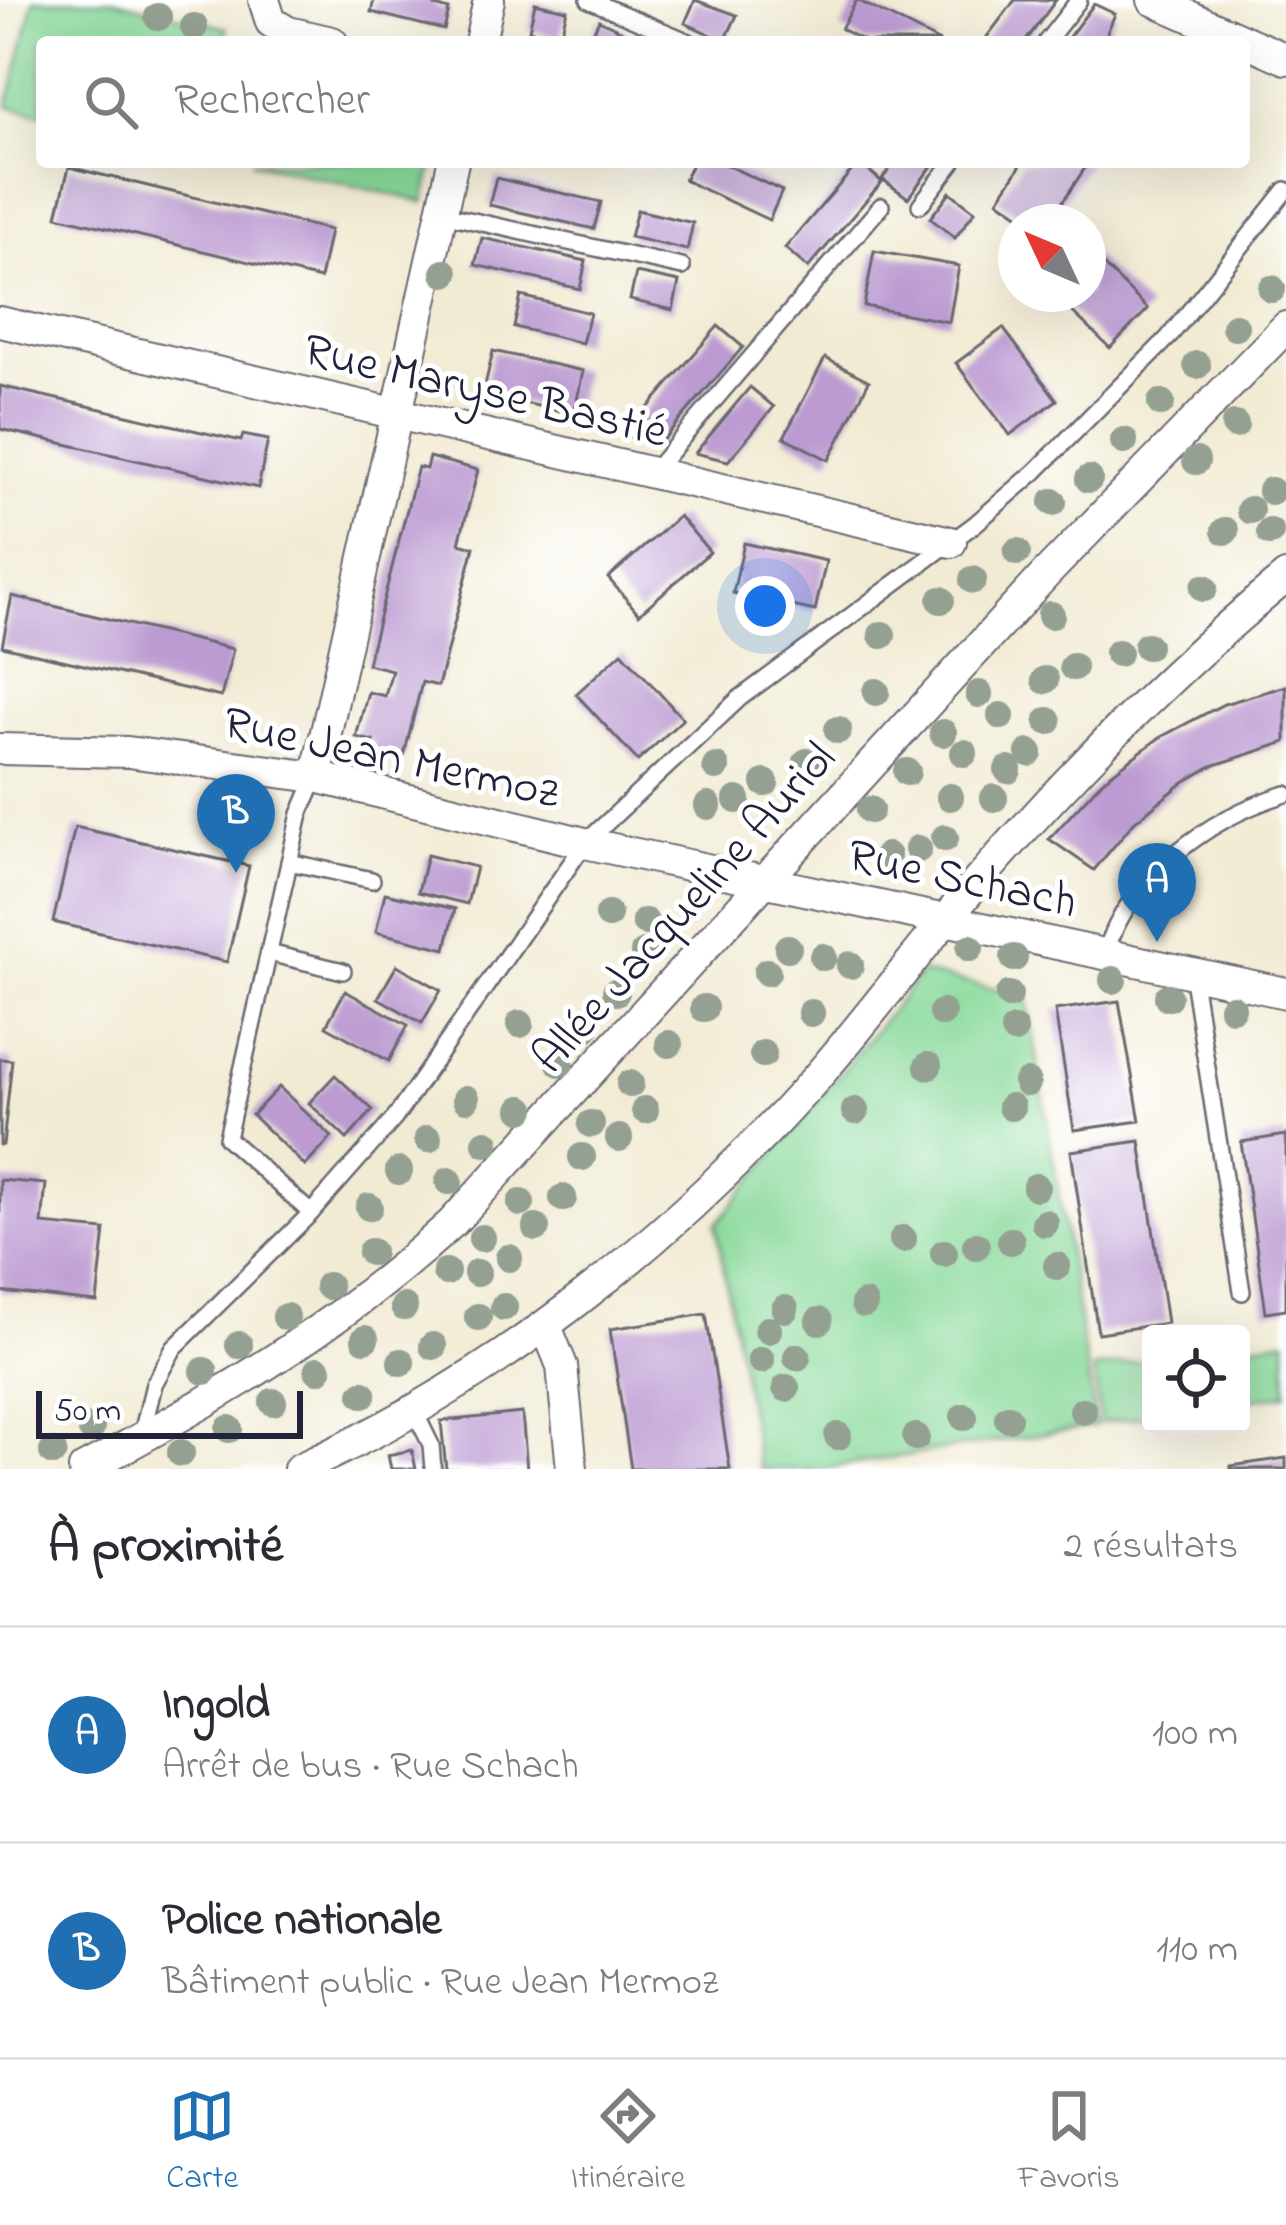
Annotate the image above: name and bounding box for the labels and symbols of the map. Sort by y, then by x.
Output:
north arrow [998,204,1106,312]
street label: Rue Maryse Bastié [296,317,674,469]
your location [735,576,795,636]
street label: Rue Jean Mermoz [217,690,566,830]
street label: Allée Jacqueline Auriol [517,728,854,1091]
pin: B [197,774,275,873]
street label: Rue Schach [841,823,1083,939]
pin: A [1118,843,1196,942]
scale bar [36,1385,303,1438]

